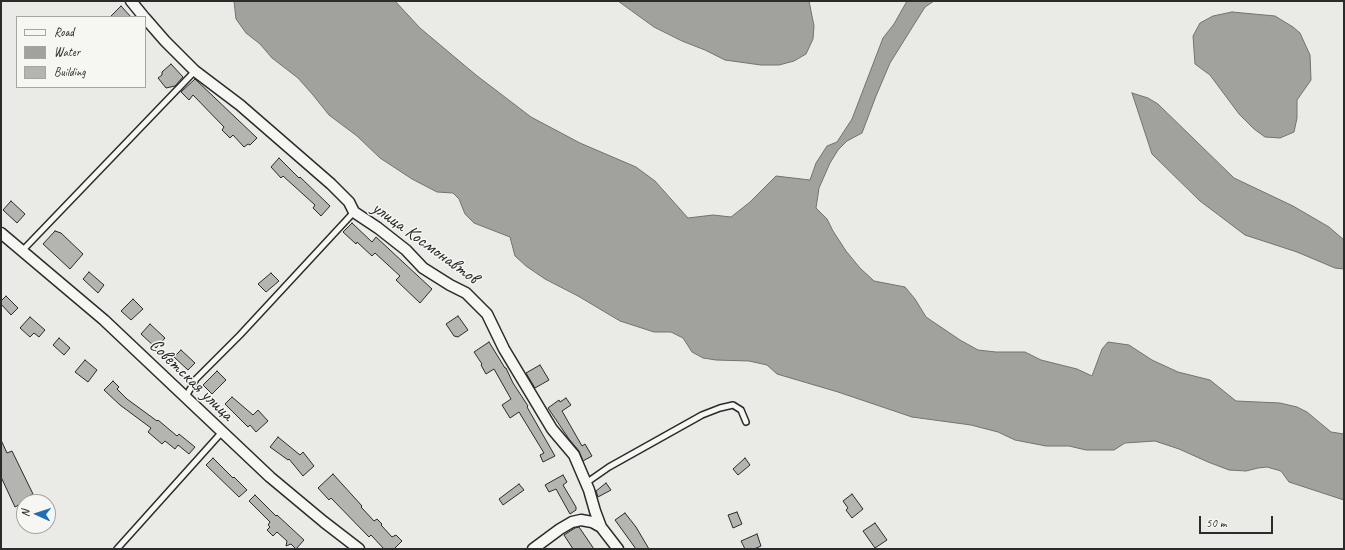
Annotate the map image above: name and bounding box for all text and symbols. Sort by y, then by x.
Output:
legend [16,16,146,88]
text: Road [54,24,74,40]
text: Water [54,44,80,60]
text: Building [54,64,86,80]
street label: улица Космонавтов [367,197,483,289]
street label: Советская улица [144,334,238,426]
north arrow [16,494,56,534]
scale bar [1201,508,1275,534]
text: N [18,510,32,517]
text: 50 m [1206,515,1226,531]

